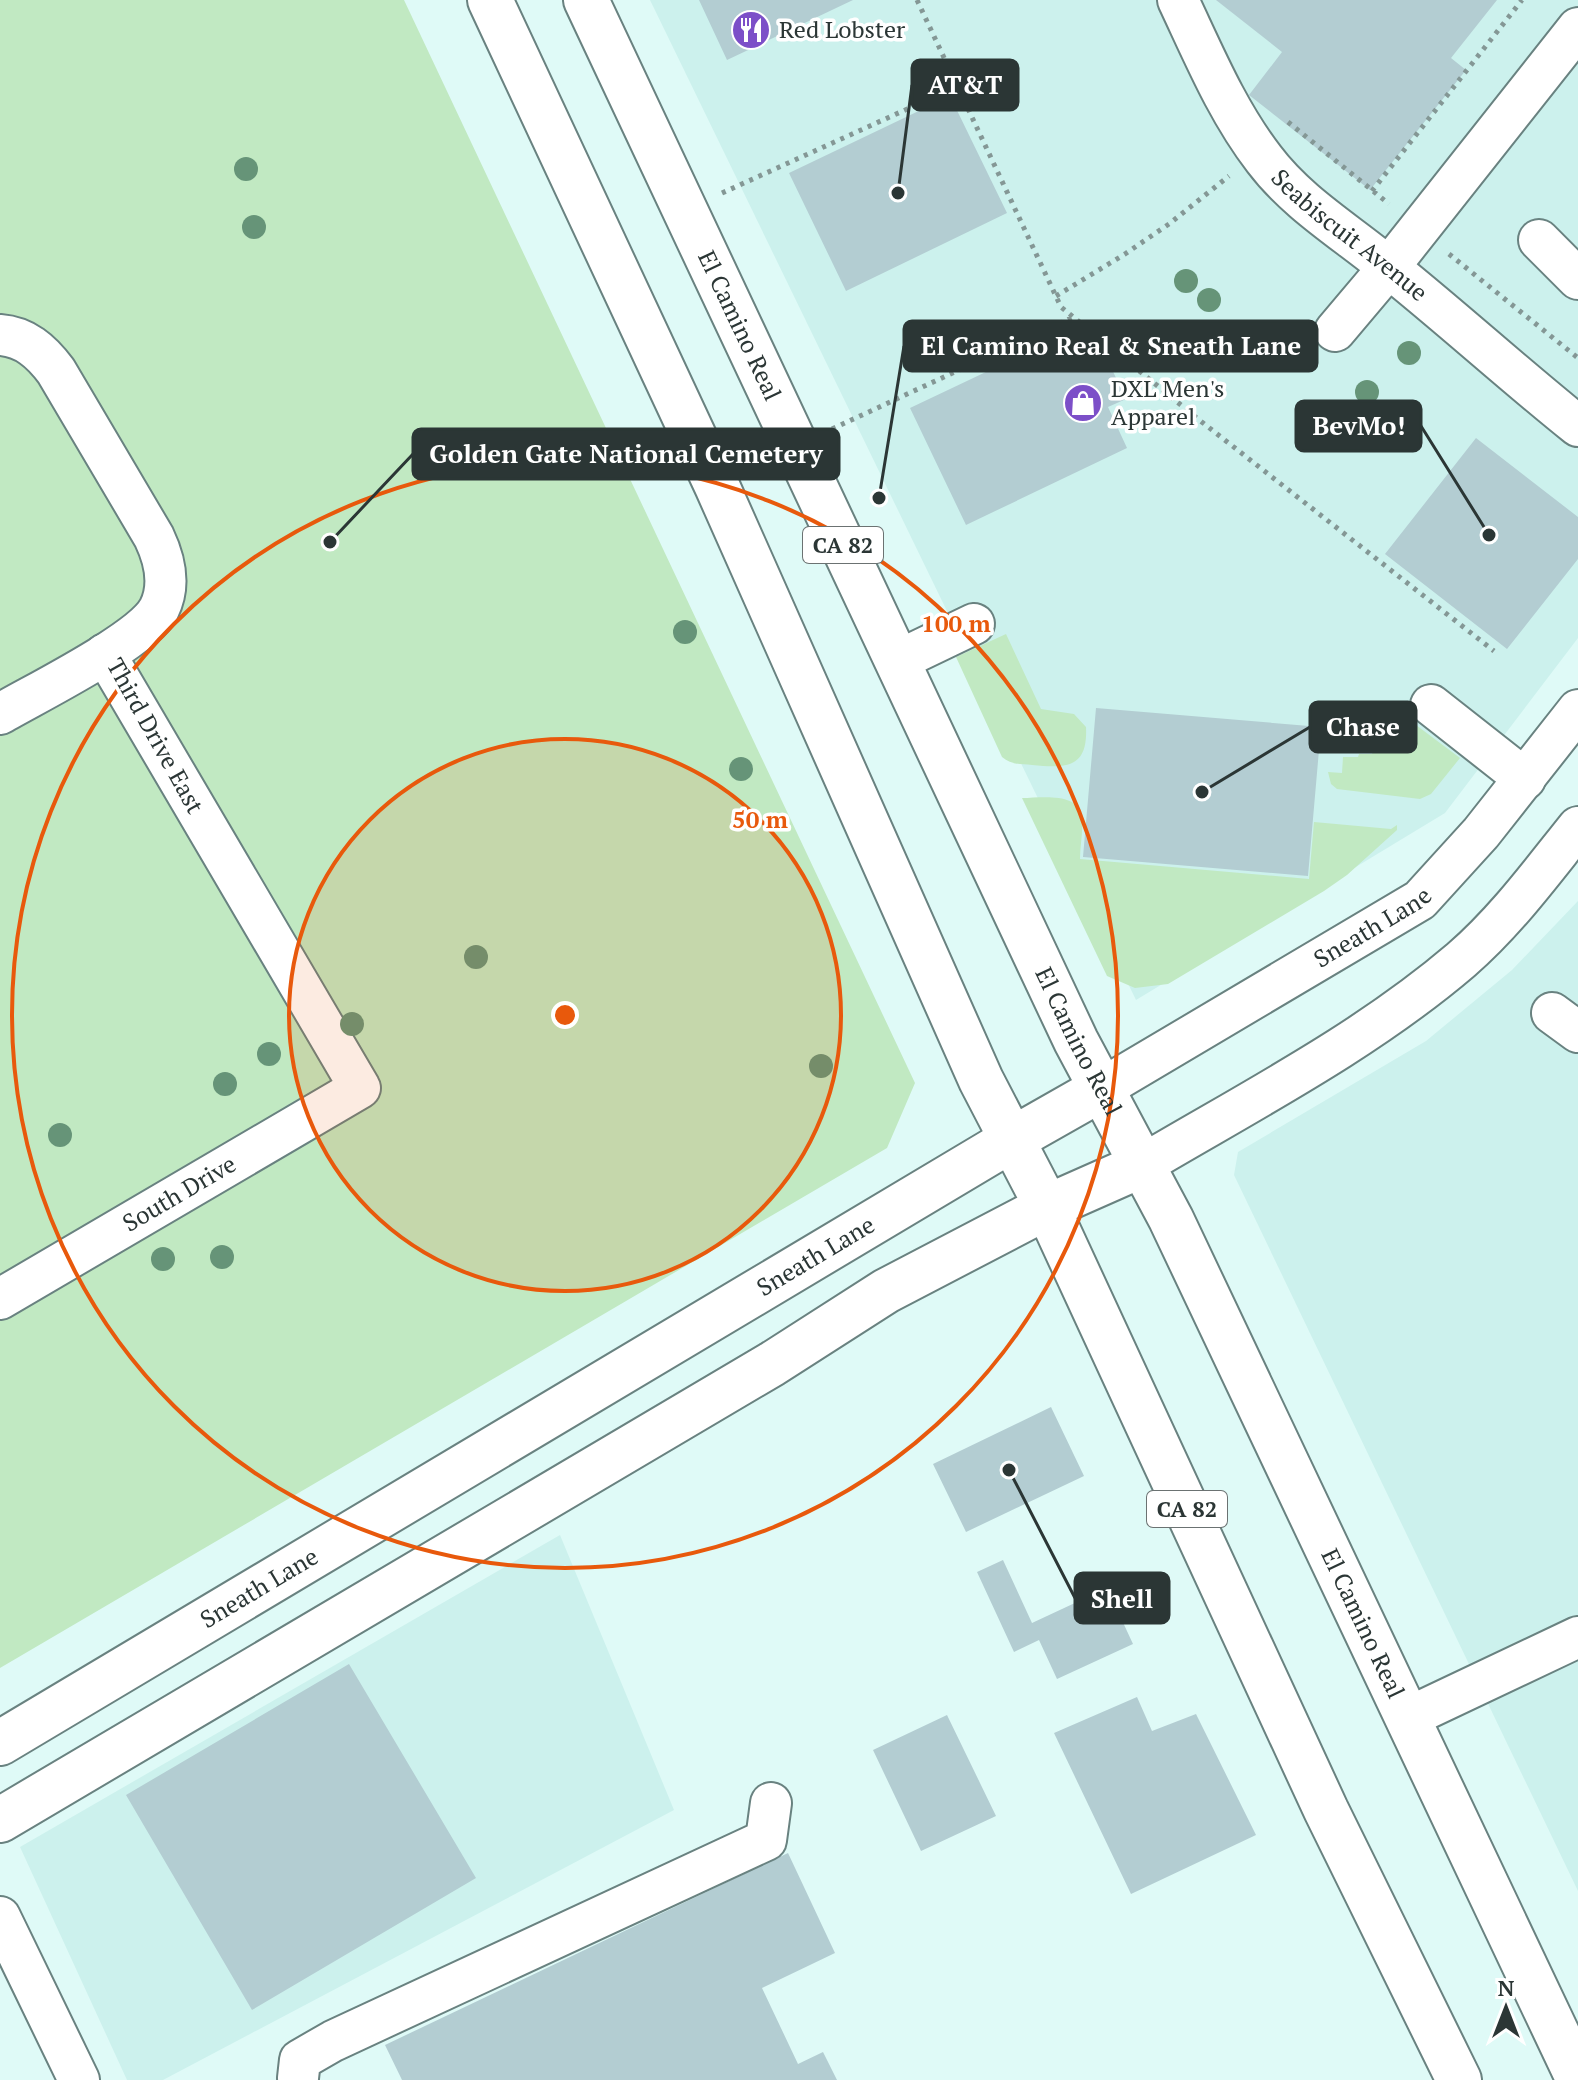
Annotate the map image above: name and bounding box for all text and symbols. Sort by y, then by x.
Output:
restaurant icon: Red Lobster [730,9,772,51]
place label: Red Lobster [779,13,906,45]
callout: AT&T [912,60,1018,110]
text: AT&T [928,67,1002,101]
street label: Seabiscuit Avenue [1265,162,1435,308]
street label: El Camino Real [691,245,789,406]
callout: El Camino Real & Sneath Lane [904,321,1317,371]
text: El Camino Real & Sneath Lane [921,328,1301,362]
place label: DXL Men's Apparel [1111,372,1224,432]
shop icon: DXL Men's Apparel [1062,382,1104,424]
callout: BevMo! [1296,401,1421,451]
text: BevMo! [1313,408,1405,442]
callout: Golden Gate National Cemetery [413,429,839,479]
text: Golden Gate National Cemetery [429,436,824,470]
road number: CA 82 [803,527,883,563]
text: 100 m [921,607,991,639]
street label: Third Drive East [100,652,212,819]
callout: Chase [1310,702,1416,752]
text: Chase [1326,709,1400,743]
text: 50 m [732,803,788,835]
street label: Sneath Lane [1307,880,1439,974]
street label: El Camino Real [1028,962,1130,1121]
centre of rings [551,1001,579,1029]
street label: South Drive [116,1147,241,1239]
street label: Sneath Lane [751,1208,880,1303]
road number: CA 82 [1147,1491,1227,1527]
street label: Sneath Lane [194,1540,324,1635]
street label: El Camino Real [1314,1543,1413,1703]
callout: Shell [1075,1573,1169,1623]
text: Shell [1091,1581,1153,1615]
north arrow [1466,1968,1546,2048]
text: N [1498,1973,1515,2002]

